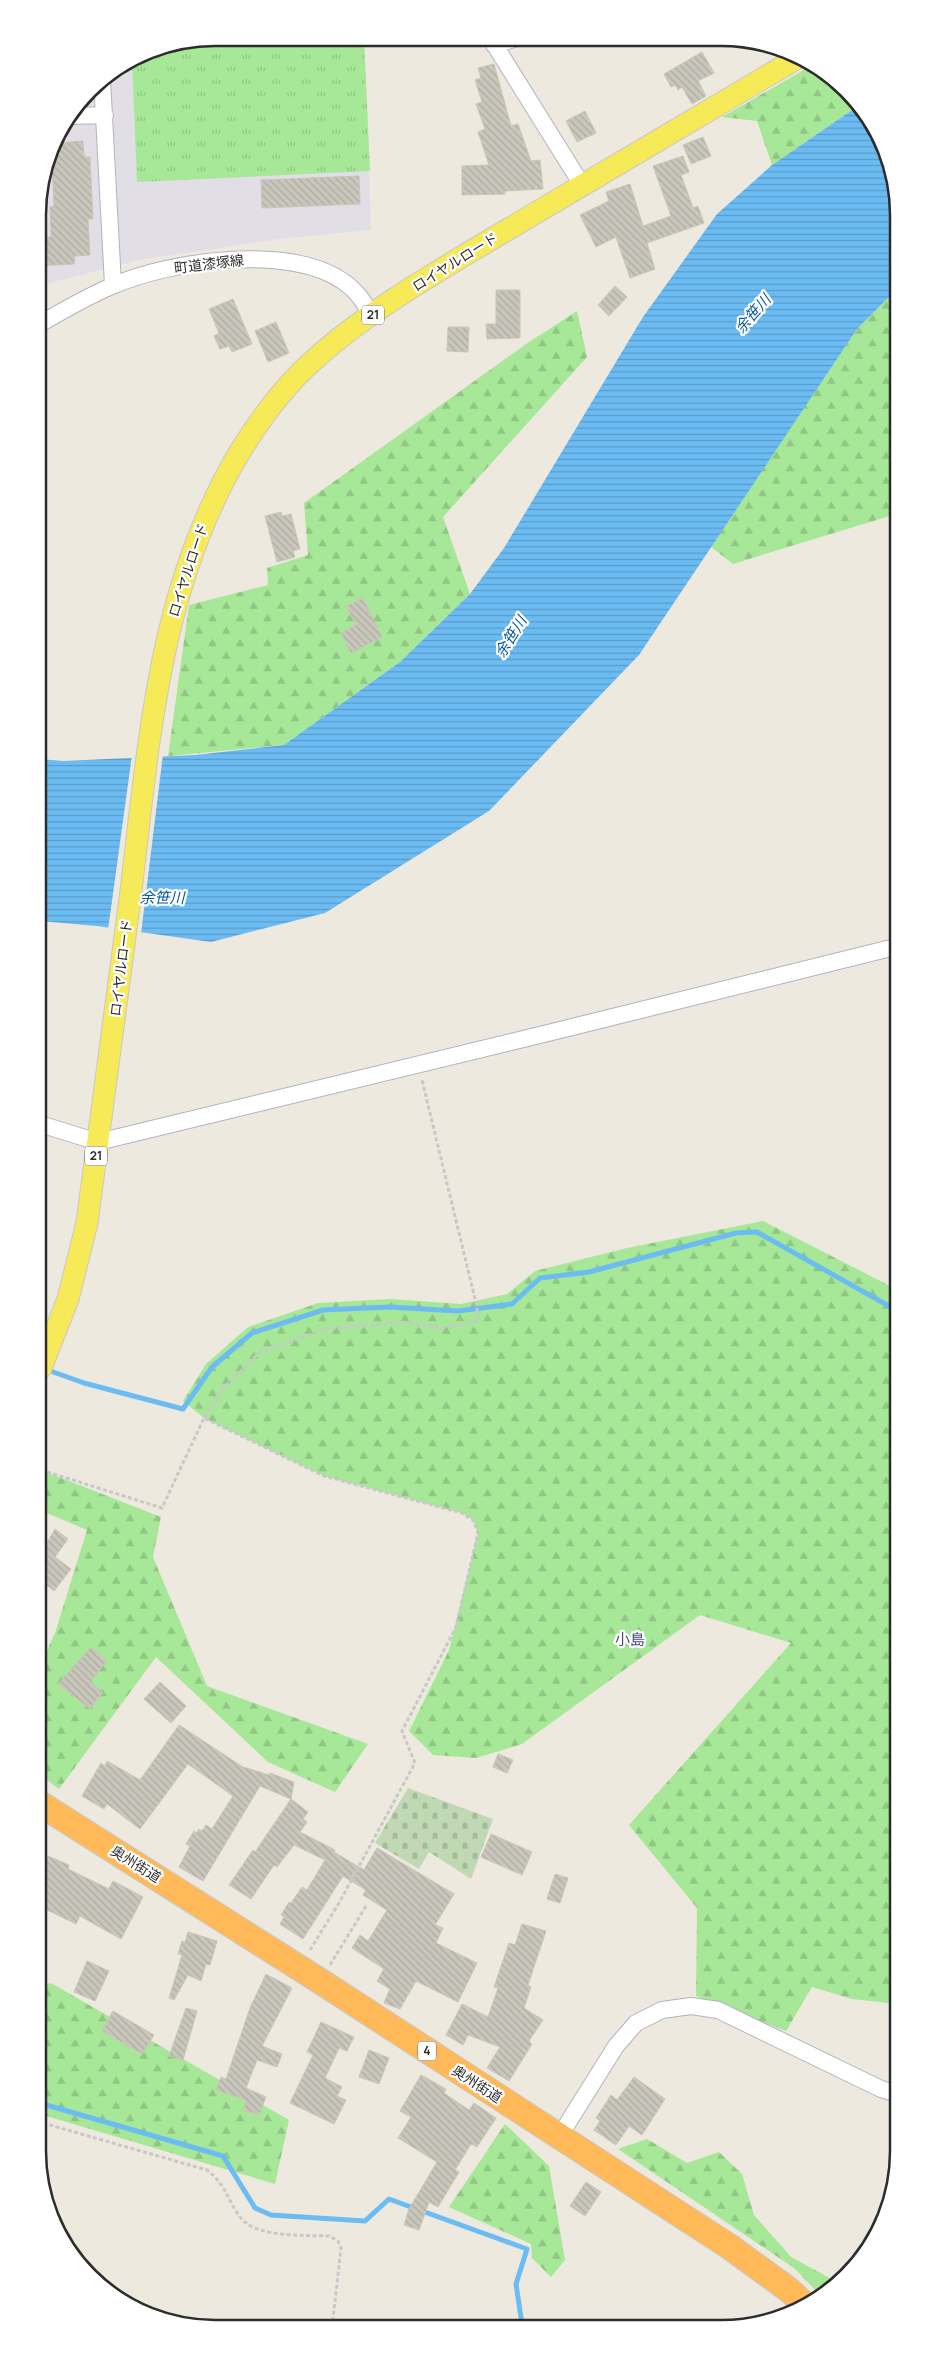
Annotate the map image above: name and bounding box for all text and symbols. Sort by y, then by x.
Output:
street label: ロイヤルロード [408,228,501,295]
street label: 町道漆塚線 [173,250,245,277]
water label: 余笹川 [730,288,777,338]
road number: 21 [362,306,384,324]
street label: ロイヤルロード [163,521,212,619]
water label: 余笹川 [490,610,532,661]
water label: 余笹川 [139,887,186,908]
street label: ロイヤルロード [105,918,136,1018]
road number: 21 [85,1146,107,1166]
district label: 小島 [615,1629,645,1650]
street label: 奥州街道 [107,1841,165,1886]
road number: 4 [418,2042,436,2060]
street label: 奥州街道 [449,2060,506,2107]

